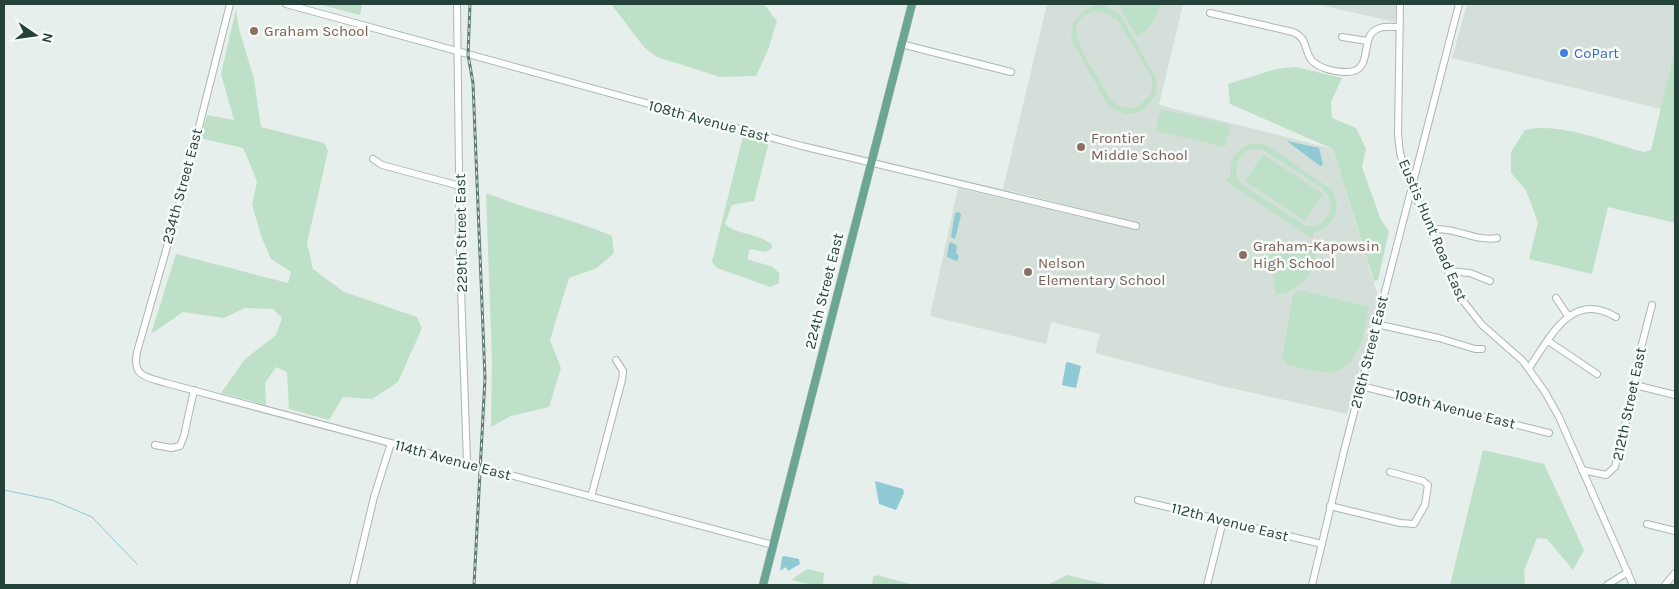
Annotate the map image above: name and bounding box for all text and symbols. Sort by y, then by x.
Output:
north arrow [10,10,60,60]
place label: Graham School [264,22,369,40]
marker: Graham School [248,25,260,37]
text: N [38,31,57,45]
place label: CoPart [1574,44,1619,62]
marker: CoPart [1558,47,1570,59]
street label: 108th Avenue East [647,96,772,146]
street label: 234th Street East [158,126,206,246]
place label: Frontier Middle School [1091,129,1188,164]
marker: Frontier Middle School [1075,141,1087,153]
street label: Eustis Hunt Road East [1395,156,1471,304]
street label: 229th Street East [451,173,471,293]
street label: 224th Street East [801,231,847,351]
place label: Graham-Kapowsin High School [1253,237,1380,272]
marker: Graham-Kapowsin High School [1237,249,1249,261]
place label: Nelson Elementary School [1038,254,1165,289]
marker: Nelson Elementary School [1022,266,1034,278]
street label: 216th Street East [1346,293,1392,410]
street label: 212th Street East [1608,345,1650,462]
street label: 109th Avenue East [1393,385,1518,433]
street label: 114th Avenue East [393,436,513,484]
street label: 112th Avenue East [1170,499,1291,545]

